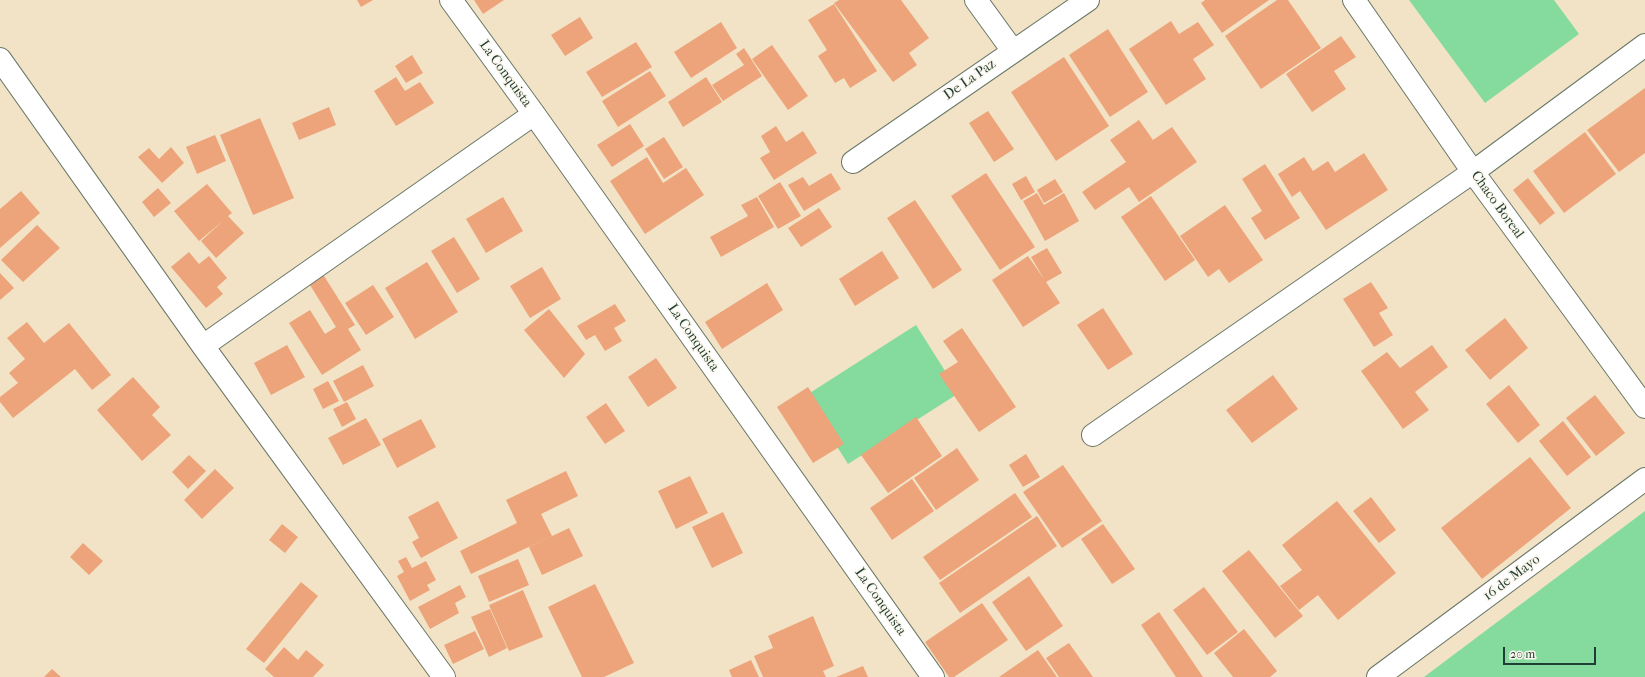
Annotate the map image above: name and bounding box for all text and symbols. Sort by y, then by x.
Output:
street label: La Conquista [475,37,535,111]
street label: De La Paz [941,56,999,104]
street label: Chaco Boreal [1467,168,1527,242]
street label: La Conquista [664,301,722,375]
street label: 16 de Mayo [1480,551,1544,605]
street label: La Conquista [851,565,909,639]
scale bar [1505,639,1598,665]
text: 20 m [1510,647,1535,661]

